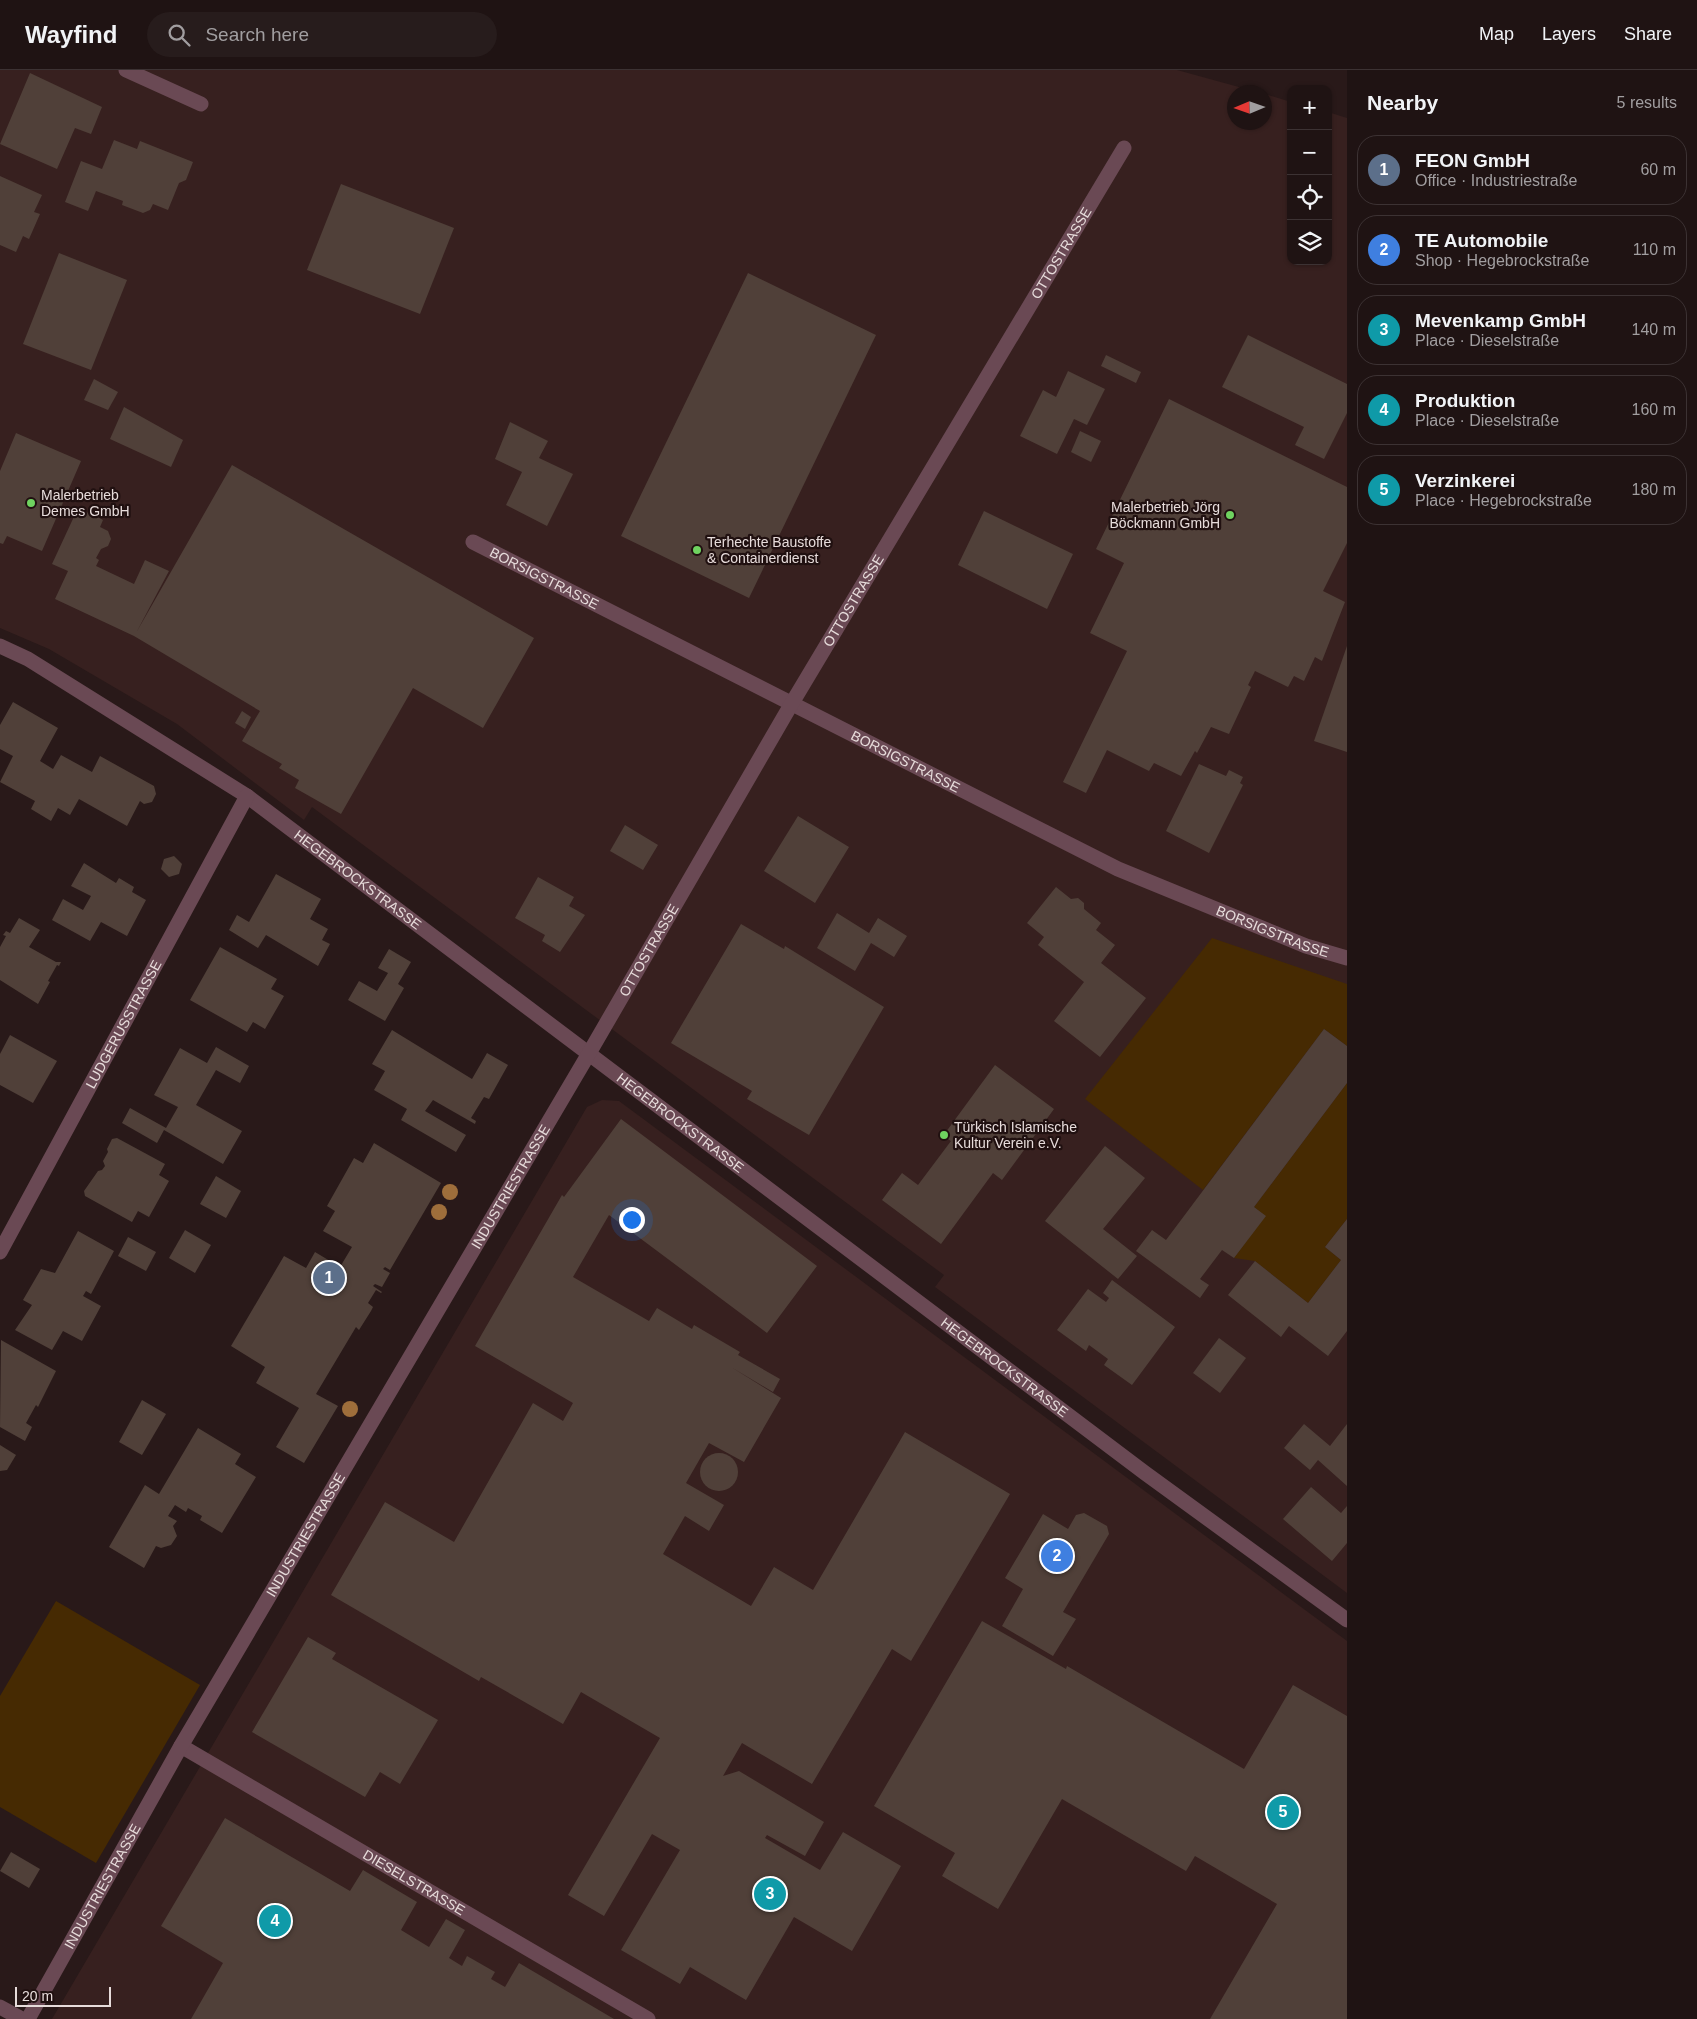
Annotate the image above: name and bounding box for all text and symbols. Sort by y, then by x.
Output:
search box [147,12,497,57]
text: Wayfind [25,21,117,48]
icon: search [165,21,193,49]
text: Search here [205,24,309,45]
text: Map [1479,24,1514,44]
text: Layers [1542,24,1596,44]
text: Share [1624,24,1672,44]
north arrow [1227,85,1272,130]
map controls [1287,85,1332,265]
button: + [1287,85,1332,130]
text: Nearby [1367,91,1438,114]
text: 5 results [1617,94,1677,111]
button: − [1287,130,1332,175]
text: FEON GmbH [1415,150,1530,171]
text: 1 [1380,161,1388,178]
text: 60 m [1640,161,1676,178]
text: Office · Industriestraße [1415,172,1577,189]
button: locate [1287,175,1332,220]
street label: OTTOSTRASSE [1028,204,1095,302]
button: layers [1287,220,1332,265]
text: TE Automobile [1415,230,1548,251]
text: 2 [1380,241,1388,258]
text: 110 m [1633,241,1676,258]
text: Shop · Hegebrockstraße [1415,252,1589,269]
text: Mevenkamp GmbH [1415,310,1586,331]
text: 3 [1380,321,1388,338]
text: 140 m [1632,321,1676,338]
text: Place · Dieselstraße [1415,332,1559,349]
text: Produktion [1415,390,1515,411]
text: 4 [1380,401,1388,418]
text: 160 m [1632,401,1676,418]
text: Place · Dieselstraße [1415,412,1559,429]
text: Verzinkerei [1415,470,1515,491]
text: 5 [1380,481,1388,498]
text: 180 m [1632,481,1676,498]
place label: Malerbetrieb Demes GmbH [41,487,130,519]
text: Place · Hegebrockstraße [1415,492,1592,509]
marker: Malerbetrieb Demes GmbH [25,497,37,509]
place label: Malerbetrieb Jörg Böckmann GmbH [1110,499,1220,531]
marker: Malerbetrieb Jörg Böckmann GmbH [1224,509,1236,521]
place label: Terhechte Baustoffe & Containerdienst [707,534,831,566]
street label: BORSIGSTRASSE [487,544,601,612]
marker: Terhechte Baustoffe & Containerdienst [691,544,703,556]
street label: OTTOSTRASSE [820,552,887,649]
street label: BORSIGSTRASSE [848,727,963,796]
street label: HEGEBROCKSTRASSE [291,827,425,933]
street label: OTTOSTRASSE [616,901,682,999]
street label: BORSIGSTRASSE [1214,902,1331,960]
street label: LUDGERUSSTRASSE [82,957,165,1091]
street label: HEGEBROCKSTRASSE [614,1070,747,1176]
place label: Türkisch Islamische Kultur Verein e.V. [954,1119,1077,1151]
street label: INDUSTRIESTRASSE [468,1122,553,1252]
marker: Türkisch Islamische Kultur Verein e.V. [938,1129,950,1141]
your location [619,1207,645,1233]
pin: 1 [313,1259,345,1297]
street label: HEGEBROCKSTRASSE [938,1314,1071,1420]
street label: INDUSTRIESTRASSE [263,1470,348,1600]
pin: 2 [1041,1537,1073,1575]
pin: 5 [1267,1793,1299,1831]
street label: INDUSTRIESTRASSE [61,1821,144,1952]
street label: DIESELSTRASSE [360,1846,468,1918]
pin: 3 [754,1875,786,1913]
pin: 4 [259,1902,291,1940]
scale bar [15,1984,111,2007]
text: 20 m [22,1988,53,2004]

